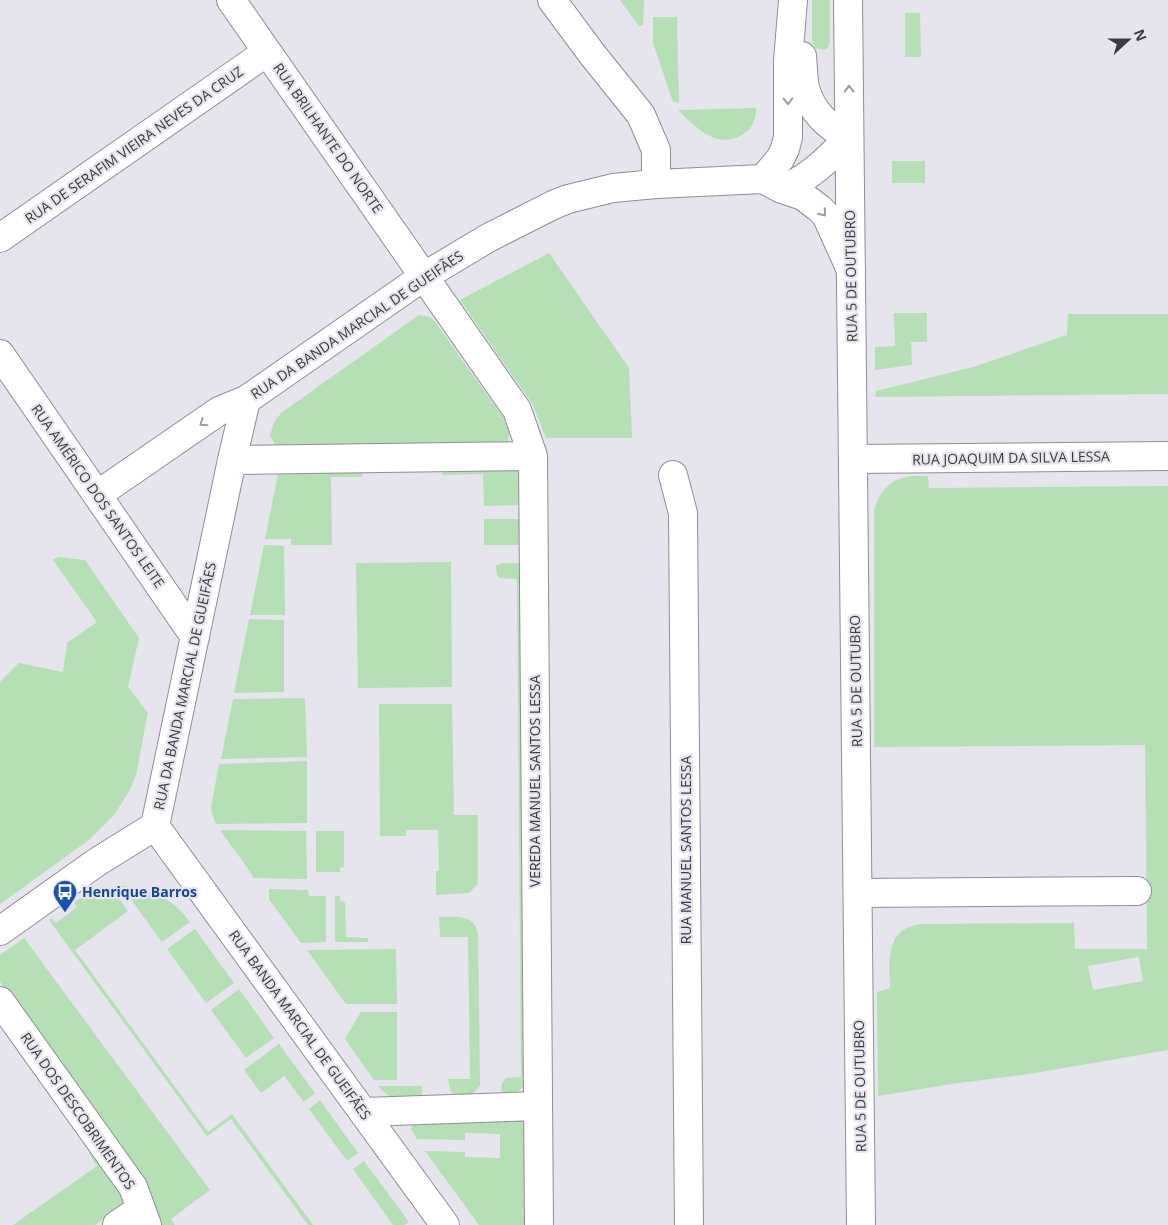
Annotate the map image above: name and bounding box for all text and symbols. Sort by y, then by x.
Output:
north arrow [1103,15,1153,65]
text: N [1130,26,1152,44]
street label: RUA BRILHANTE DO NORTE [269,59,388,217]
street label: RUA DE SERAFIM VIEIRA NEVES DA CRUZ [21,62,247,228]
one-way arrow [844,85,854,92]
one-way arrow [783,98,793,105]
one-way arrow [817,208,826,217]
street label: RUA 5 DE OUTUBRO [840,210,861,342]
street label: RUA DA BANDA MARCIAL DE GUEIFÃES [247,246,467,403]
street label: RUA AMÉRICO DOS SANTOS LEITE [27,400,169,591]
one-way arrow [199,417,209,426]
street label: RUA JOAQUIM DA SILVA LESSA [912,446,1110,469]
street label: RUA DA BANDA MARCIAL DE GUEIFÃES [149,560,220,812]
street label: RUA 5 DE OUTUBRO [845,615,866,747]
street label: VEREDA MANUEL SANTOS LESSA [525,675,544,887]
street label: RUA MANUEL SANTOS LESSA [676,756,695,944]
bus stop icon: Henrique Barros [52,879,78,913]
place label: Henrique Barros [82,882,197,901]
street label: RUA BANDA MARCIAL DE GUEIFÃES [225,926,376,1123]
street label: RUA 5 DE OUTUBRO [849,1020,870,1152]
street label: RUA DOS DESCOBRIMENTOS [17,1028,140,1193]

